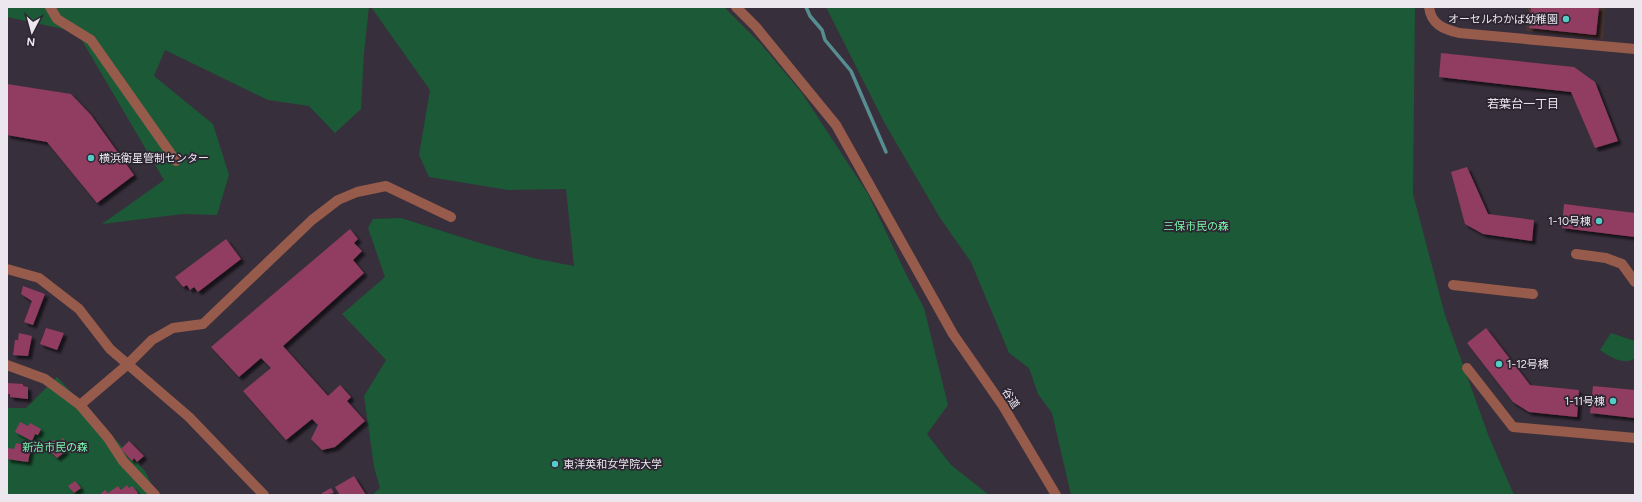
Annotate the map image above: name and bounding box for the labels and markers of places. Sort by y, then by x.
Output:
place label: オーセルわかば幼稚園 [1448,13,1558,26]
marker: オーセルわかば幼稚園 [1561,14,1571,24]
place label: 横浜衛星管制センター [99,152,209,165]
marker: 横浜衛星管制センター [86,153,96,163]
place label: 1-10号棟 [1548,215,1591,228]
marker: 1-10号棟 [1594,216,1604,226]
place label: 1-12号棟 [1507,358,1549,371]
marker: 1-12号棟 [1494,359,1504,369]
place label: 1-11号棟 [1565,395,1605,408]
marker: 1-11号棟 [1608,396,1618,406]
place label: 東洋英和女学院大学 [563,458,662,471]
marker: 東洋英和女学院大学 [550,459,560,469]

